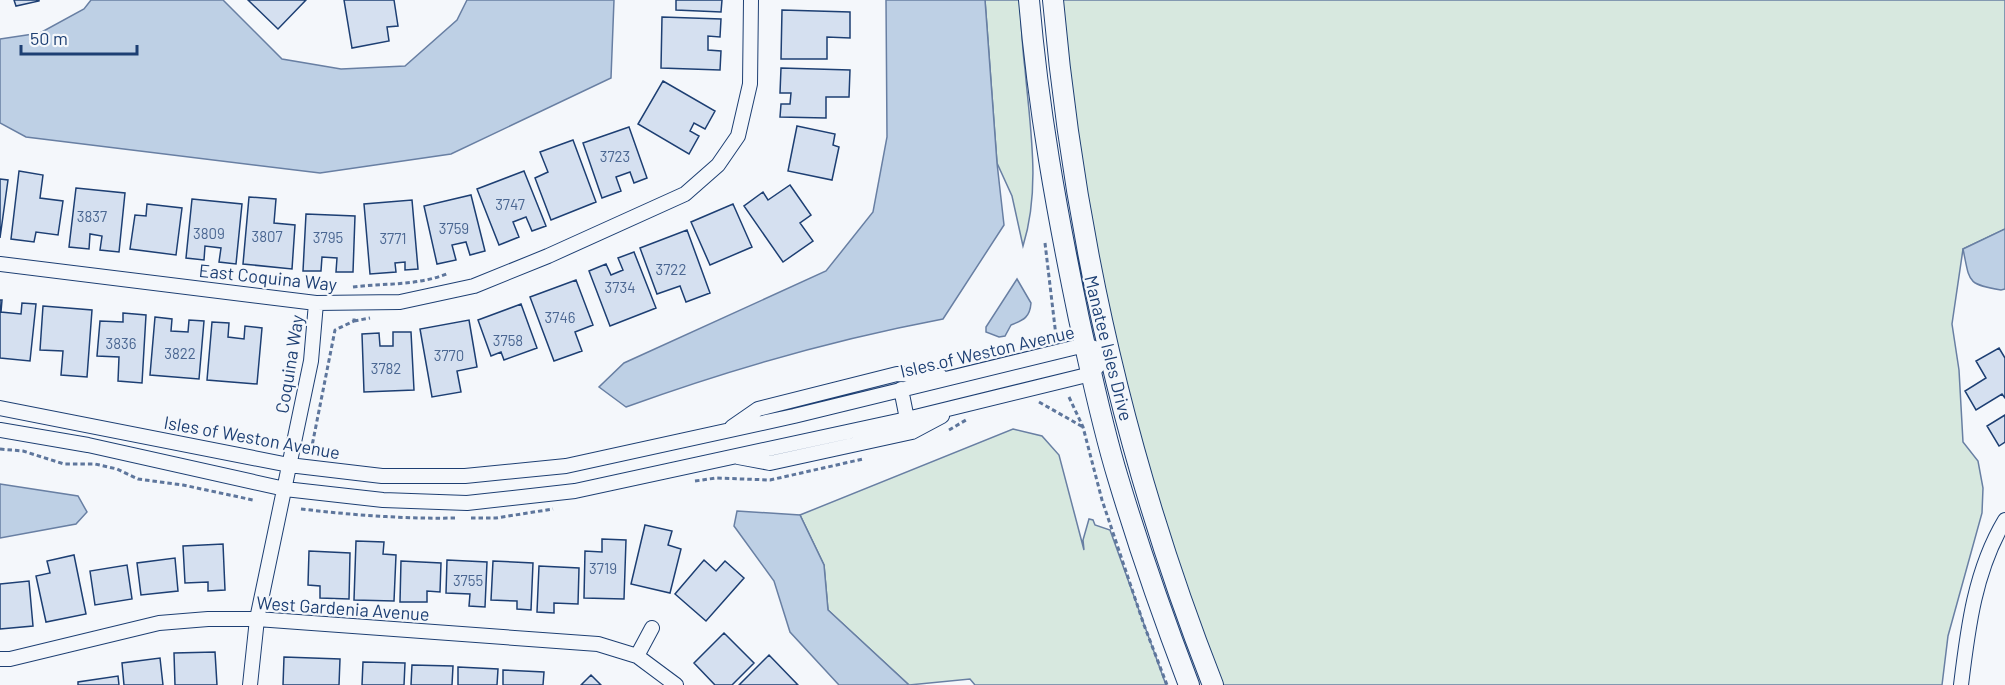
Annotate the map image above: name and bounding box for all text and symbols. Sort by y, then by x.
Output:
scale bar [21,18,136,56]
text: 50 m [30,27,68,49]
house number: 3723 [600,147,630,165]
house number: 3747 [495,195,525,213]
house number: 3837 [77,207,107,225]
house number: 3759 [439,219,469,237]
house number: 3809 [193,224,225,242]
house number: 3807 [251,227,283,245]
house number: 3795 [313,228,343,246]
house number: 3771 [379,229,407,247]
street label: East Coquina Way [198,259,338,295]
house number: 3722 [656,260,686,278]
street label: Manatee Isles Drive [1080,273,1138,423]
house number: 3734 [605,278,635,296]
house number: 3746 [545,308,575,326]
street label: Coquina Way [270,313,308,415]
street label: Isles of Weston Avenue [898,320,1076,382]
house number: 3758 [493,331,523,349]
house number: 3836 [106,334,137,352]
house number: 3822 [164,344,196,362]
house number: 3770 [434,346,464,364]
house number: 3782 [371,359,401,377]
street label: Isles of Weston Avenue [162,411,342,463]
house number: 3719 [589,559,617,577]
house number: 3755 [453,571,483,589]
street label: West Gardenia Avenue [256,591,430,625]

